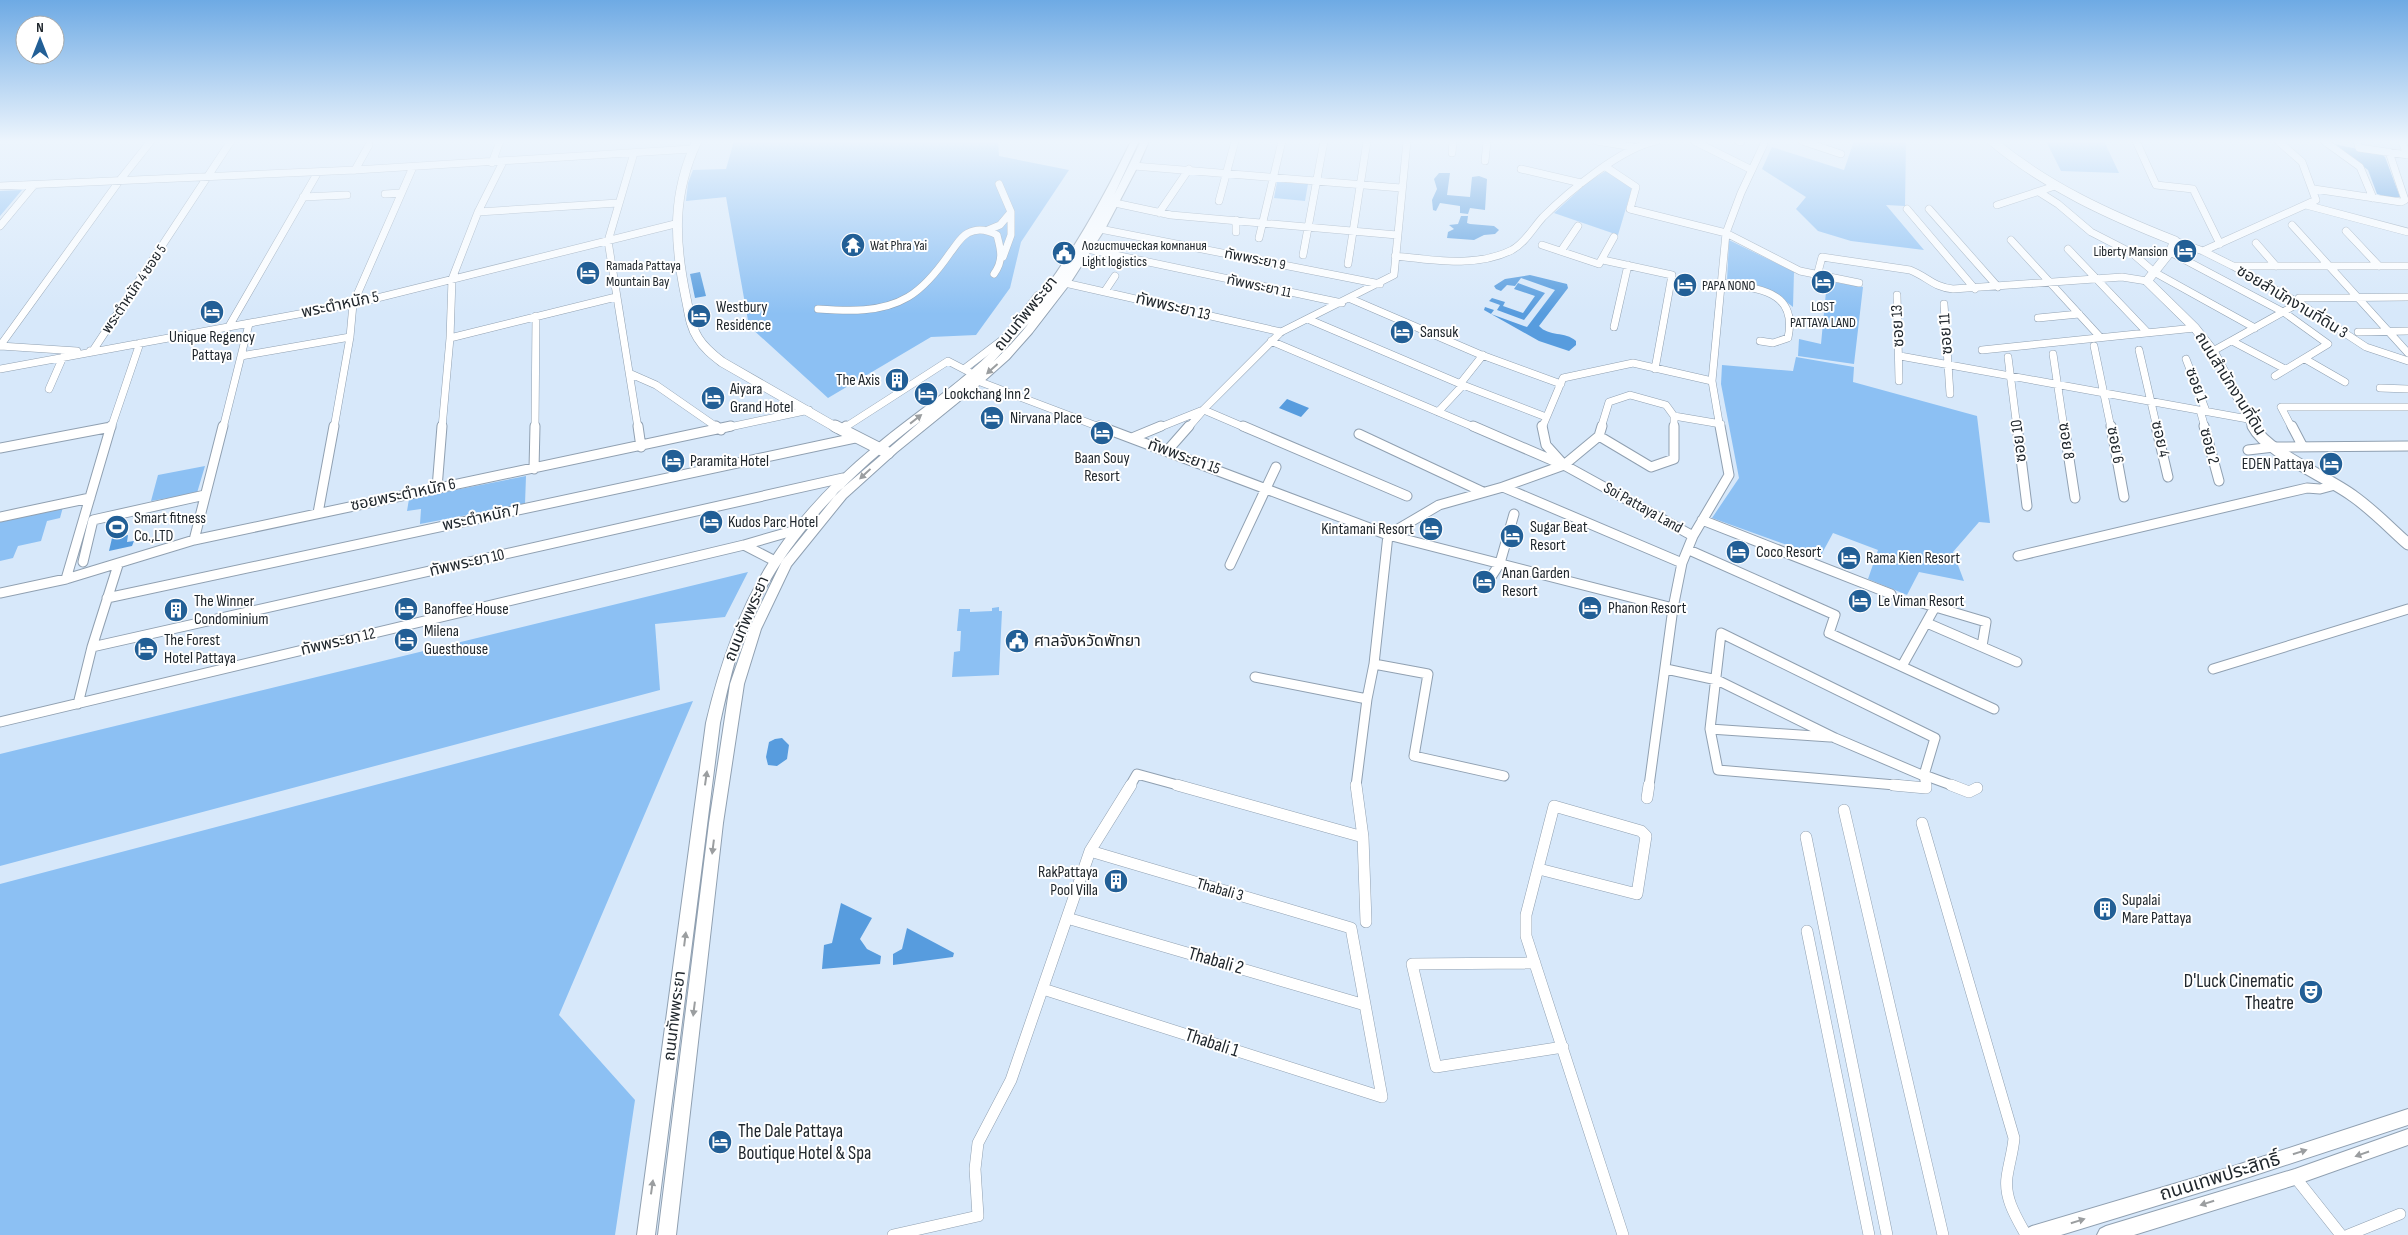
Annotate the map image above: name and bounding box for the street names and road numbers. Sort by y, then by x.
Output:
street label: พระตำหนัก 4 ซอย 5 [98,241,170,337]
street label: ทัพพระยา 9 [1223,245,1287,273]
street label: ซอยสำนักงานที่ดิน 3 [2233,259,2353,343]
street label: ทัพพระยา 11 [1225,271,1293,301]
street label: ถนนทัพพระยา [990,273,1062,355]
street label: พระตำหนัก 5 [299,288,381,322]
street label: ทัพพระยา 13 [1134,289,1212,325]
street label: ซอย 13 [1887,304,1909,348]
street label: ซอย 11 [1935,312,1957,355]
street label: ถนนสำนักงานที่ดิน [2191,327,2272,439]
street label: ซอย 1 [2181,365,2211,405]
street label: ซอย 10 [2007,419,2031,463]
street label: ซอย 4 [2147,419,2173,459]
street label: ซอย 8 [2054,421,2078,461]
street label: ซอย 6 [2102,425,2128,465]
street label: ซอย 2 [2195,426,2223,466]
street label: ทัพพระยา 15 [1145,435,1223,479]
street label: ซอยพระตำหนัก 6 [349,475,457,515]
street label: Soi Pattaya Land [1600,478,1686,538]
street label: พระตำหนัก 7 [441,500,522,535]
street label: ทัพพระยา 10 [428,545,506,581]
street label: ถนนทัพพระยา [721,574,773,664]
street label: ทัพพระยา 12 [299,624,377,660]
street label: Thabali 3 [1194,874,1246,906]
street label: Thabali 2 [1186,942,1246,980]
street label: ถนนทัพพระยา [660,970,690,1062]
street label: Thabali 1 [1182,1024,1242,1063]
street label: ถนนเทพประสิทธิ์ [2157,1147,2283,1206]

